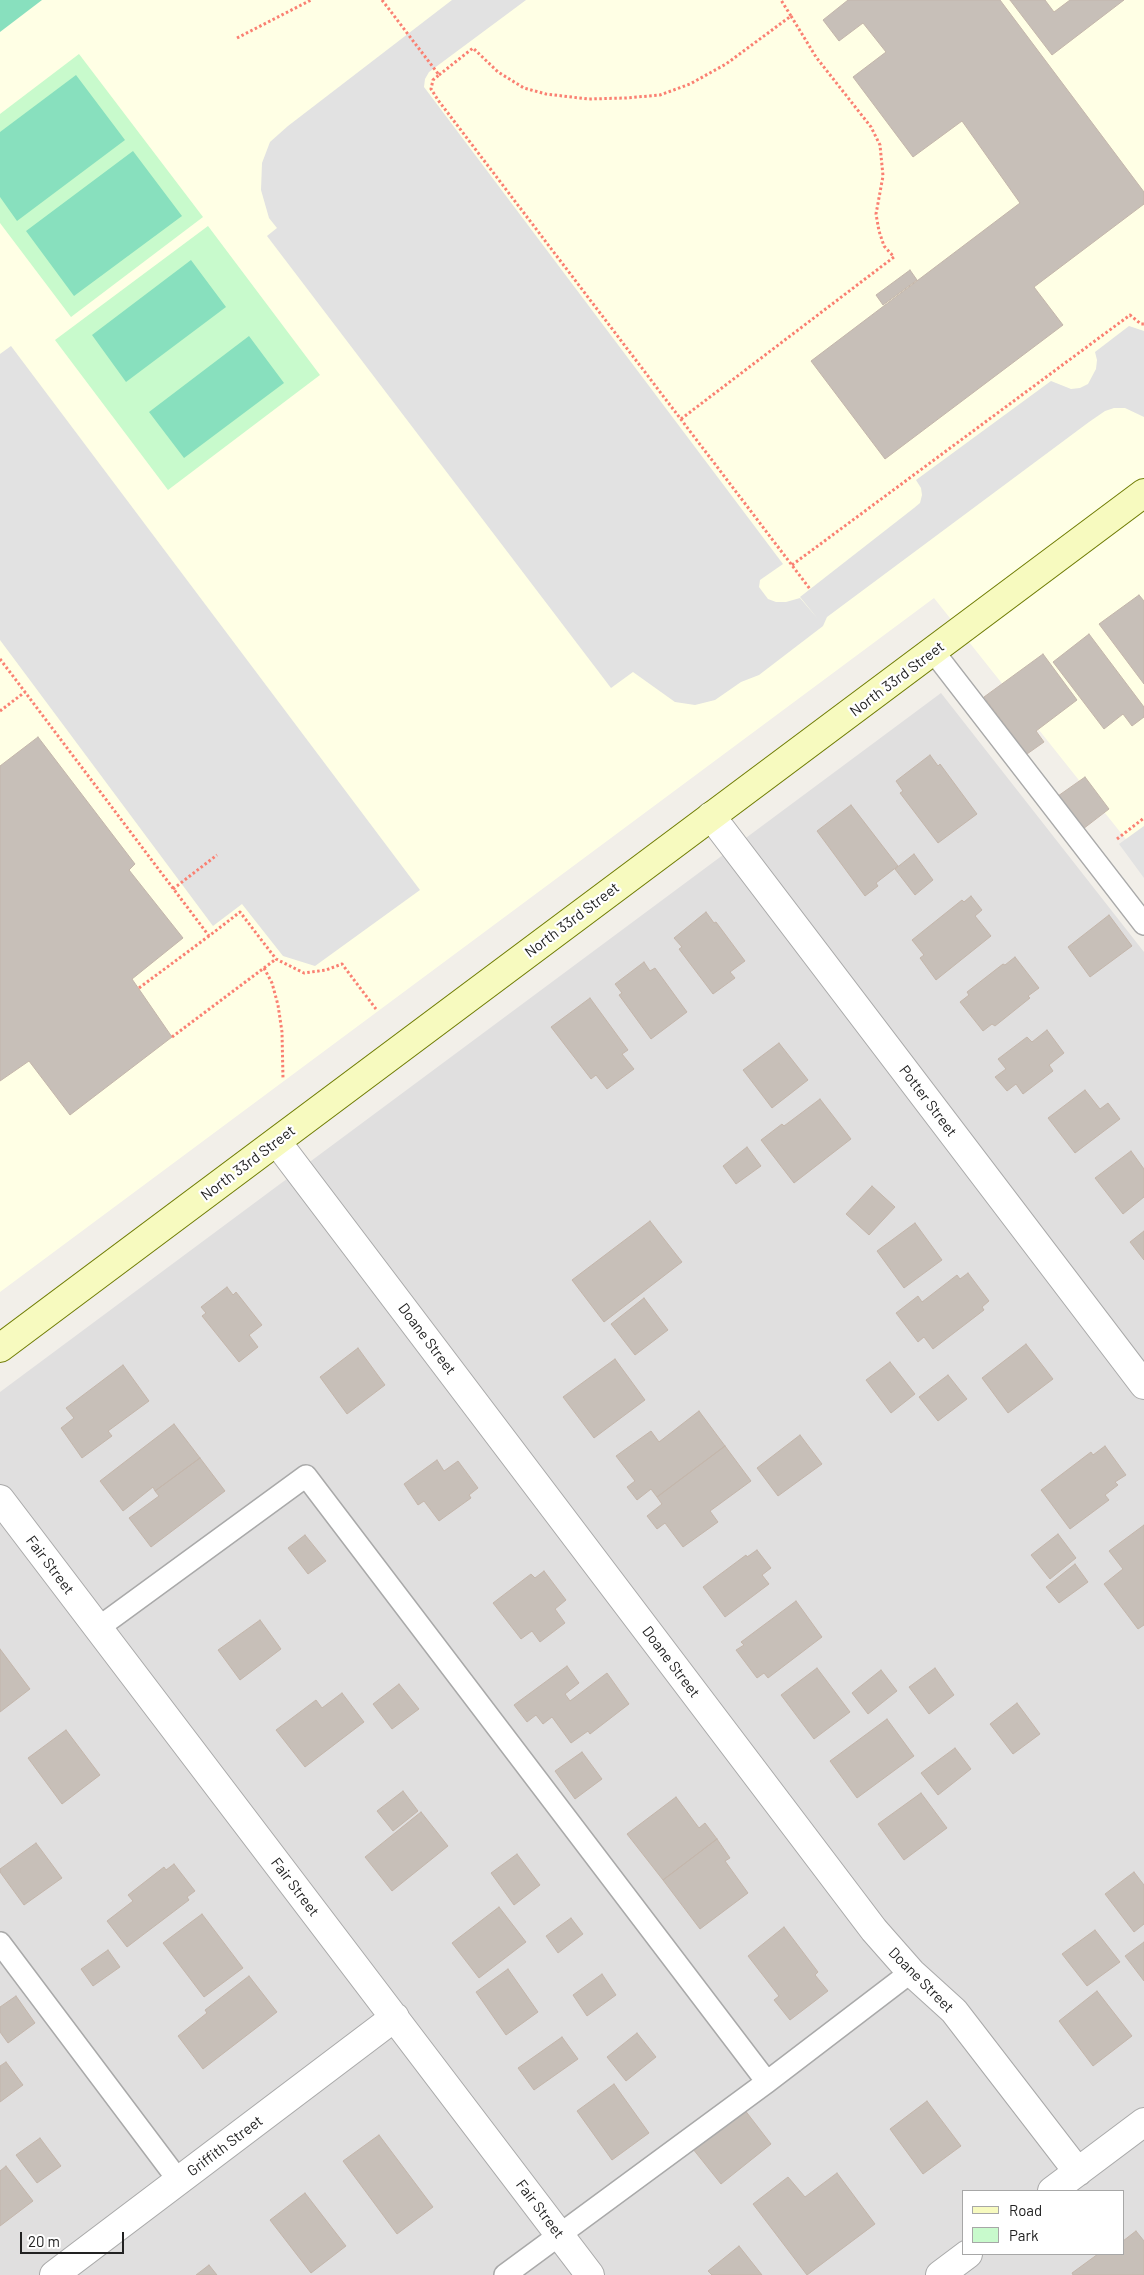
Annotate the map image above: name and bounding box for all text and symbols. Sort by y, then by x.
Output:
street label: North 33rd Street [846,638,948,720]
street label: North 33rd Street [521,879,623,961]
street label: Potter Street [895,1062,961,1140]
street label: North 33rd Street [197,1122,299,1204]
street label: Doane Street [394,1300,460,1378]
street label: Fair Street [22,1532,78,1598]
street label: Doane Street [638,1623,704,1701]
street label: Fair Street [267,1854,323,1920]
street label: Doane Street [885,1944,957,2016]
street label: Griffith Street [184,2112,266,2180]
street label: Fair Street [512,2176,568,2242]
legend [962,2190,1124,2255]
text: Road [1009,2201,1042,2219]
scale bar [22,2222,126,2254]
text: Park [1009,2226,1038,2244]
text: 20 m [28,2232,60,2250]

